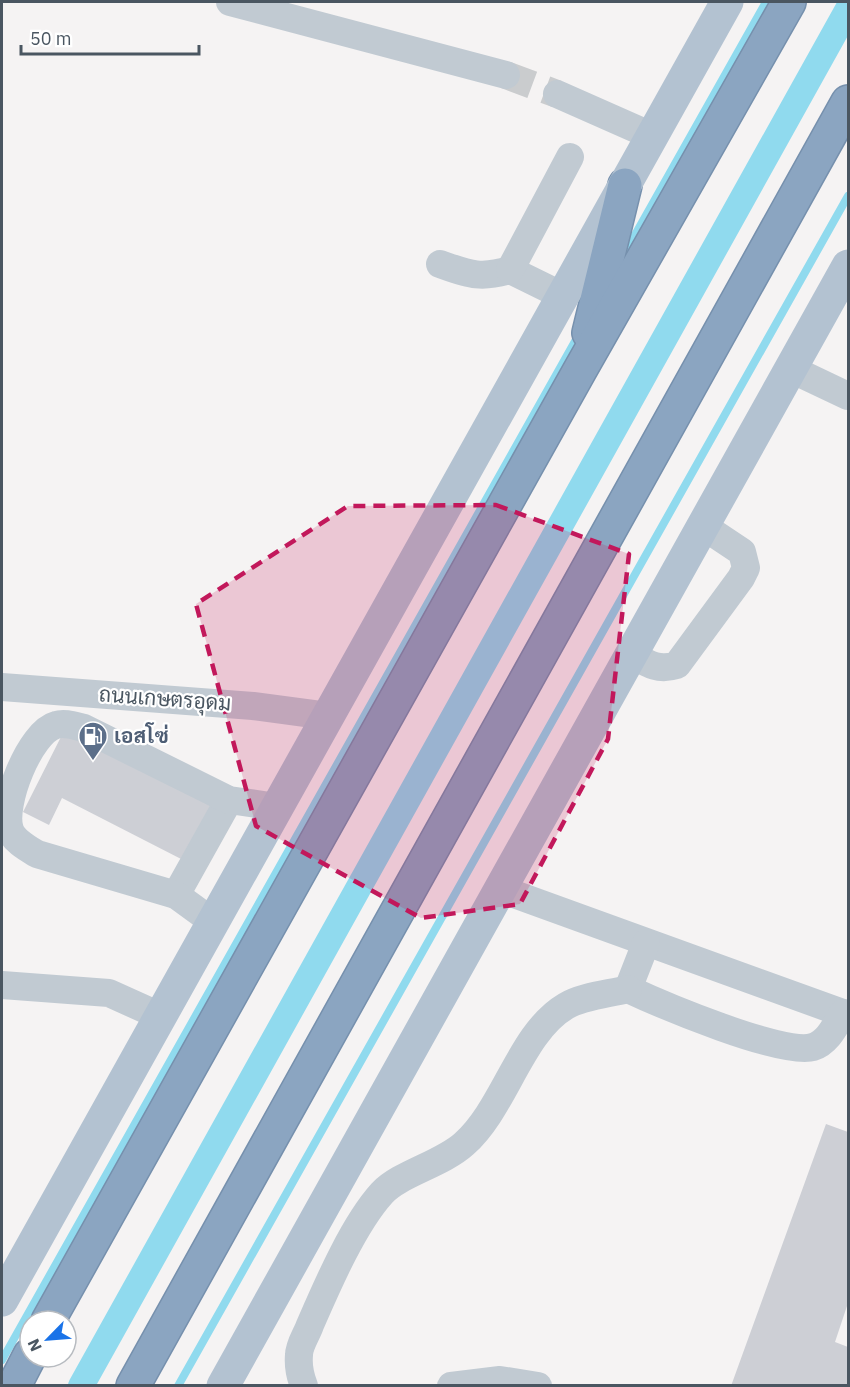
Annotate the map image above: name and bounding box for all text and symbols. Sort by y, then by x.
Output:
scale bar [21,18,200,56]
text: 50 m [30,27,72,50]
street label: ถนนเกษตรอุดม [98,679,232,718]
fuel station icon: เอสโซ่ [77,720,109,762]
place label: เอสโซ่ [114,721,169,749]
north arrow [18,1309,78,1369]
text: N [23,1336,46,1355]

